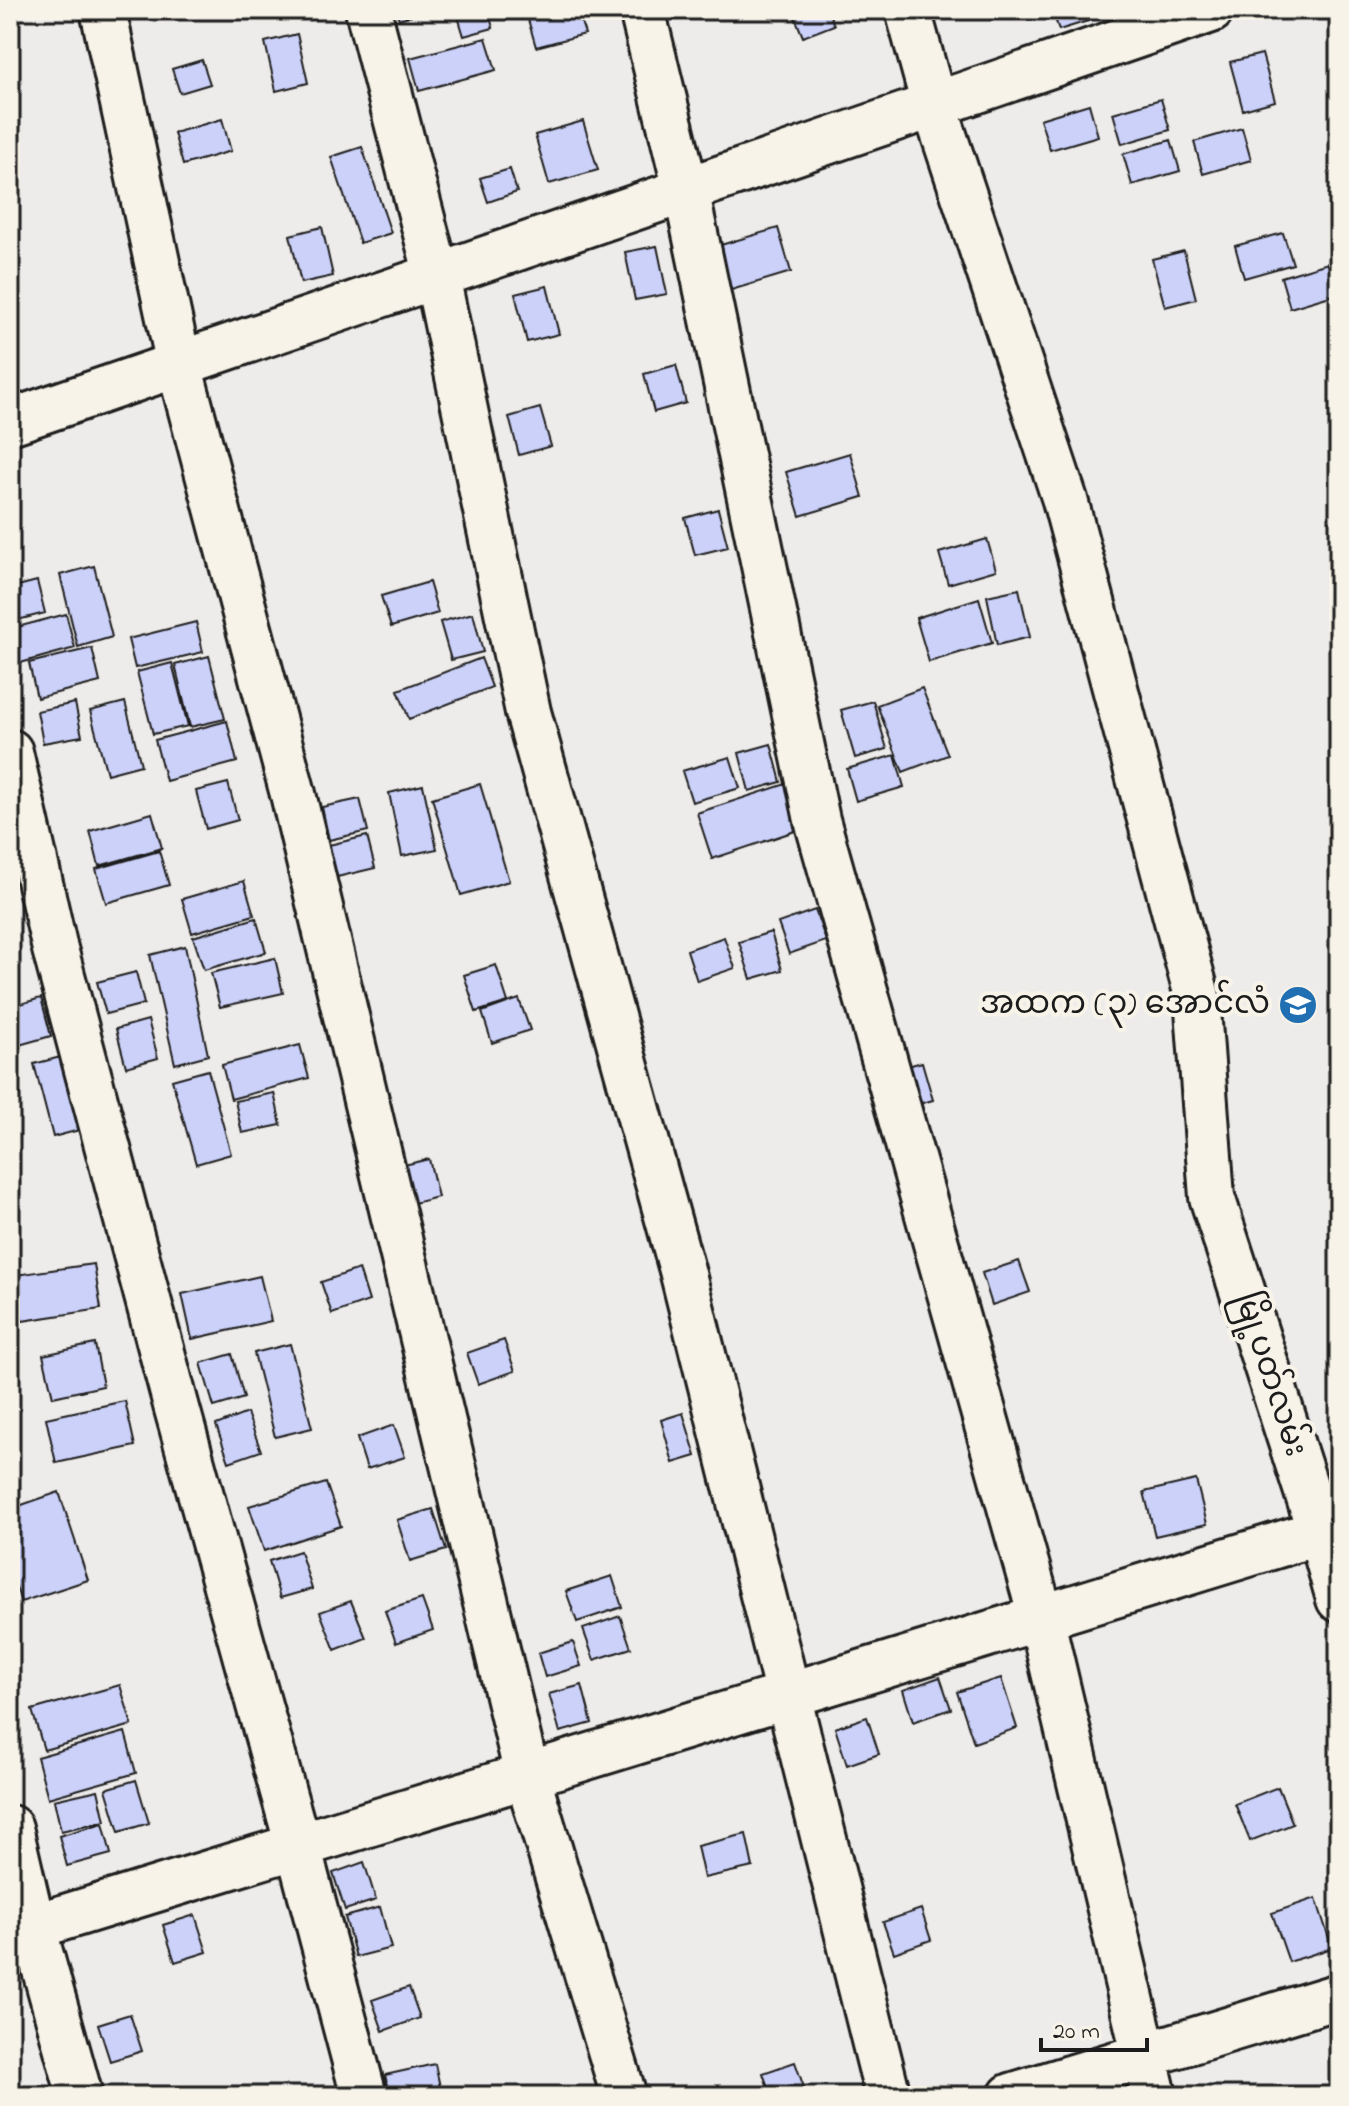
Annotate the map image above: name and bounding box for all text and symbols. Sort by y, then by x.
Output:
place label: အထက (၃) အောင်လံ [980,979,1270,1029]
school or university icon: အထက (၃) အောင်လံ [1277,984,1319,1026]
street label: မြို့ပတ်လမ်း [1220,1286,1321,1463]
scale bar [1041,2002,1147,2052]
text: 20 m [1053,2015,1100,2050]

